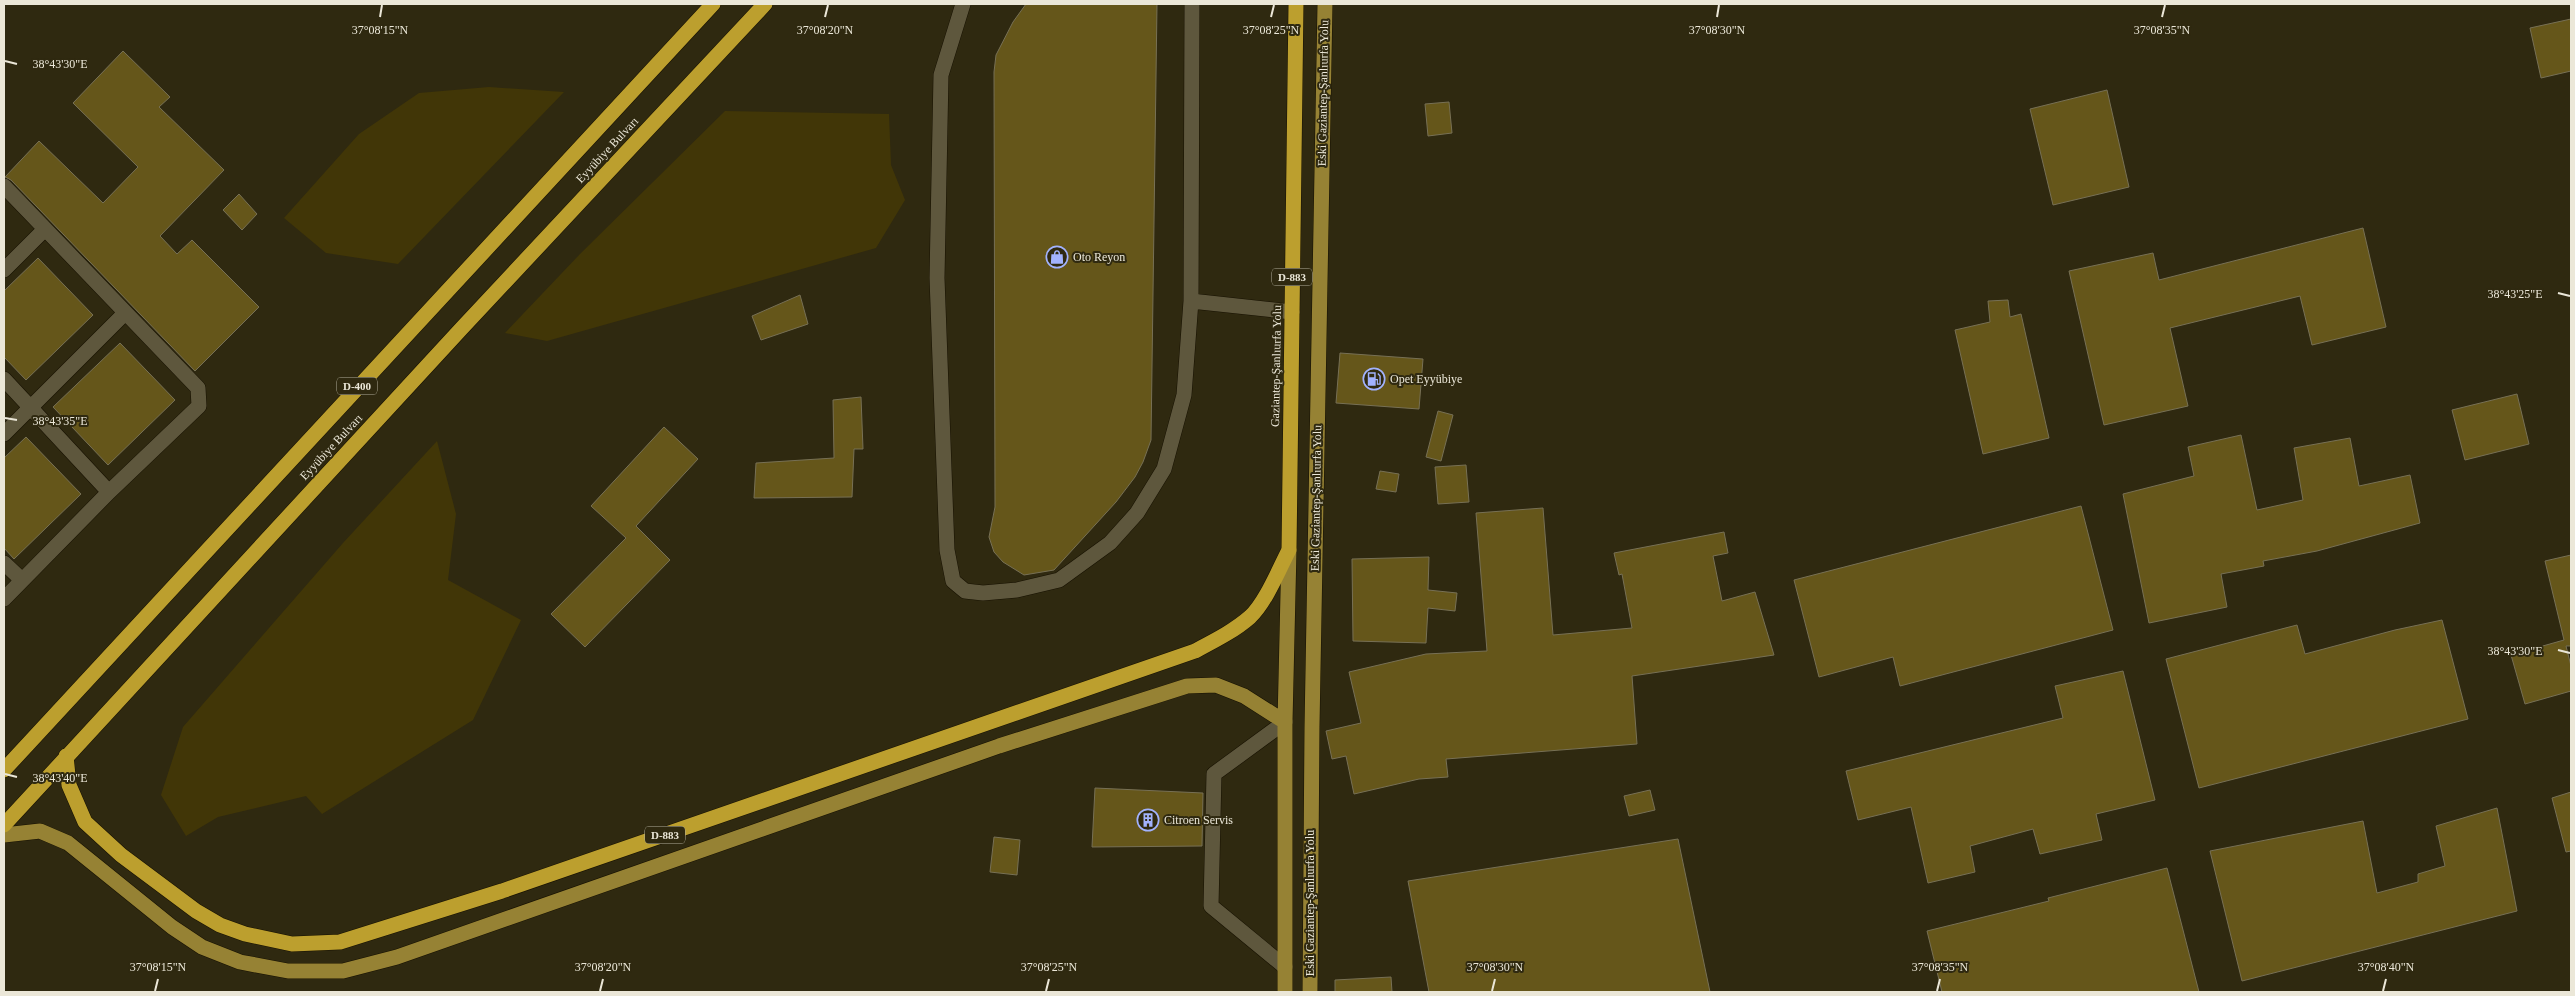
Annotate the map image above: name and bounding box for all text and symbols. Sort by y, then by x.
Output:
street label: Eski Gaziantep-Şanlıurfa Yolu [1315,20,1331,166]
text: 37°08'15"N [352,23,409,37]
text: 37°08'20"N [797,23,854,37]
text: 37°08'25"N [1243,23,1300,37]
text: 37°08'30"N [1689,23,1746,37]
text: 37°08'35"N [2134,23,2191,37]
text: 38°43'30"E [32,57,88,71]
street label: Eyyübiye Bulvarı [573,114,642,186]
shop icon: Oto Reyon [1045,245,1069,269]
place label: Oto Reyon [1073,250,1125,264]
road number: D-883 [1272,268,1312,286]
text: 38°43'25"E [2487,287,2543,301]
street label: Gaziantep-Şanlıurfa Yolu [1268,305,1284,427]
fuel station icon: Opet Eyyübiye [1362,367,1386,391]
place label: Opet Eyyübiye [1390,372,1462,386]
road number: D-400 [337,378,377,394]
street label: Eyyübiye Bulvarı [297,411,366,483]
text: 38°43'35"E [32,414,88,428]
street label: Eski Gaziantep-Şanlıurfa Yolu [1308,425,1324,571]
text: 38°43'30"E [2487,644,2543,658]
text: 38°43'40"E [32,771,88,785]
building icon: Citroen Servis [1136,808,1160,832]
place label: Citroen Servis [1164,813,1233,827]
road number: D-883 [645,826,685,844]
street label: Eski Gaziantep-Şanlıurfa Yolu [1303,830,1317,976]
text: 37°08'15"N [130,960,187,974]
text: 37°08'20"N [575,960,632,974]
text: 37°08'25"N [1021,960,1078,974]
text: 37°08'30"N [1467,960,1524,974]
text: 37°08'35"N [1912,960,1969,974]
text: 37°08'40"N [2358,960,2415,974]

